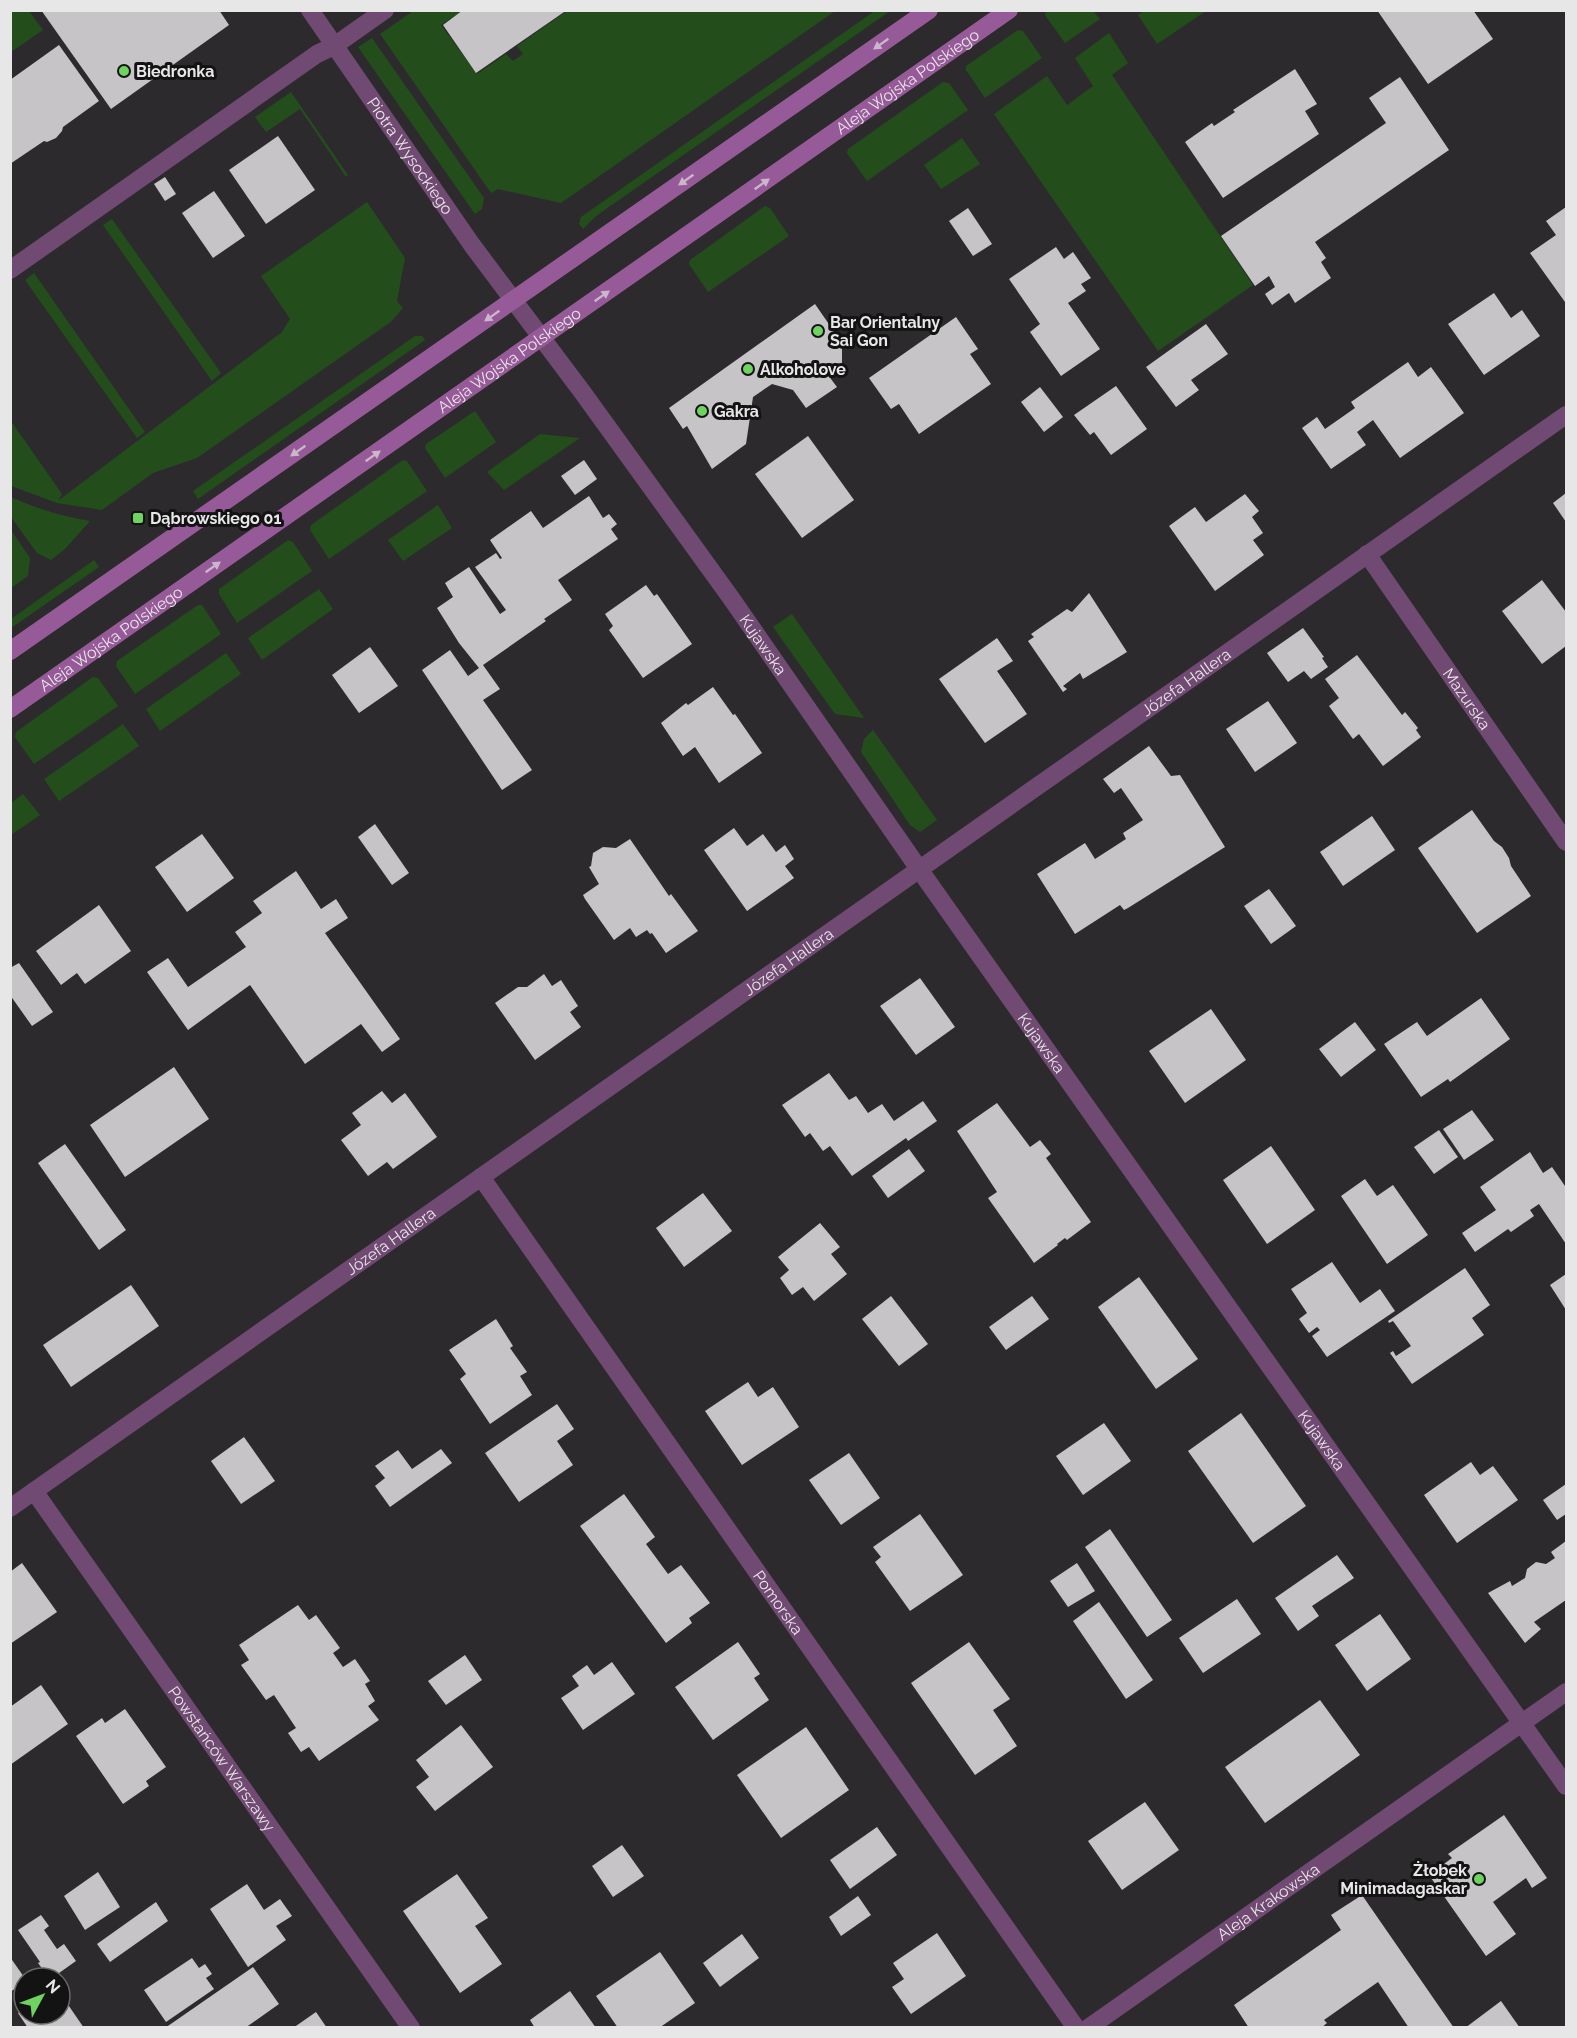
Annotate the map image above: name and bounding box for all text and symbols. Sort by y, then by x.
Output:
street label: Aleja Wojska Polskiego [832,25,983,138]
one-way arrow [873,38,889,50]
place label: Biedronka [136,62,214,81]
marker: Biedronka [117,64,131,78]
street label: Piotra Wysockiego [363,94,457,218]
one-way arrow [679,174,695,186]
one-way arrow [753,178,769,190]
one-way arrow [593,290,609,302]
street label: Aleja Wojska Polskiego [434,304,585,417]
one-way arrow [485,310,501,322]
place label: Bar Orientalny Sai Gon [830,313,940,350]
marker: Bar Orientalny Sai Gon [811,324,825,338]
place label: Alkoholove [760,360,846,379]
marker: Alkoholove [741,362,755,376]
place label: Gakra [714,402,759,421]
marker: Gakra [695,404,709,418]
one-way arrow [290,445,306,457]
one-way arrow [365,450,381,462]
place label: Dąbrowskiego 01 [150,509,281,528]
marker: Dąbrowskiego 01 [131,511,145,525]
one-way arrow [205,561,221,573]
street label: Aleja Wojska Polskiego [36,582,186,696]
street label: Kujawska [735,611,790,679]
street label: Józefa Hallera [1138,644,1235,720]
street label: Mazurska [1439,665,1495,734]
street label: Józefa Hallera [740,924,837,1000]
street label: Kujawska [1014,1009,1069,1077]
street label: Józefa Hallera [342,1203,439,1279]
street label: Kujawska [1294,1407,1349,1474]
street label: Pomorska [749,1567,807,1638]
street label: Powstańców Warszawy [164,1683,279,1835]
street label: Aleja Krakowska [1213,1859,1323,1944]
place label: Żłobek Minimadagaskar [1340,1860,1467,1898]
marker: Żłobek Minimadagaskar [1472,1872,1486,1886]
north arrow [12,1966,72,2026]
text: N [42,1976,64,1997]

